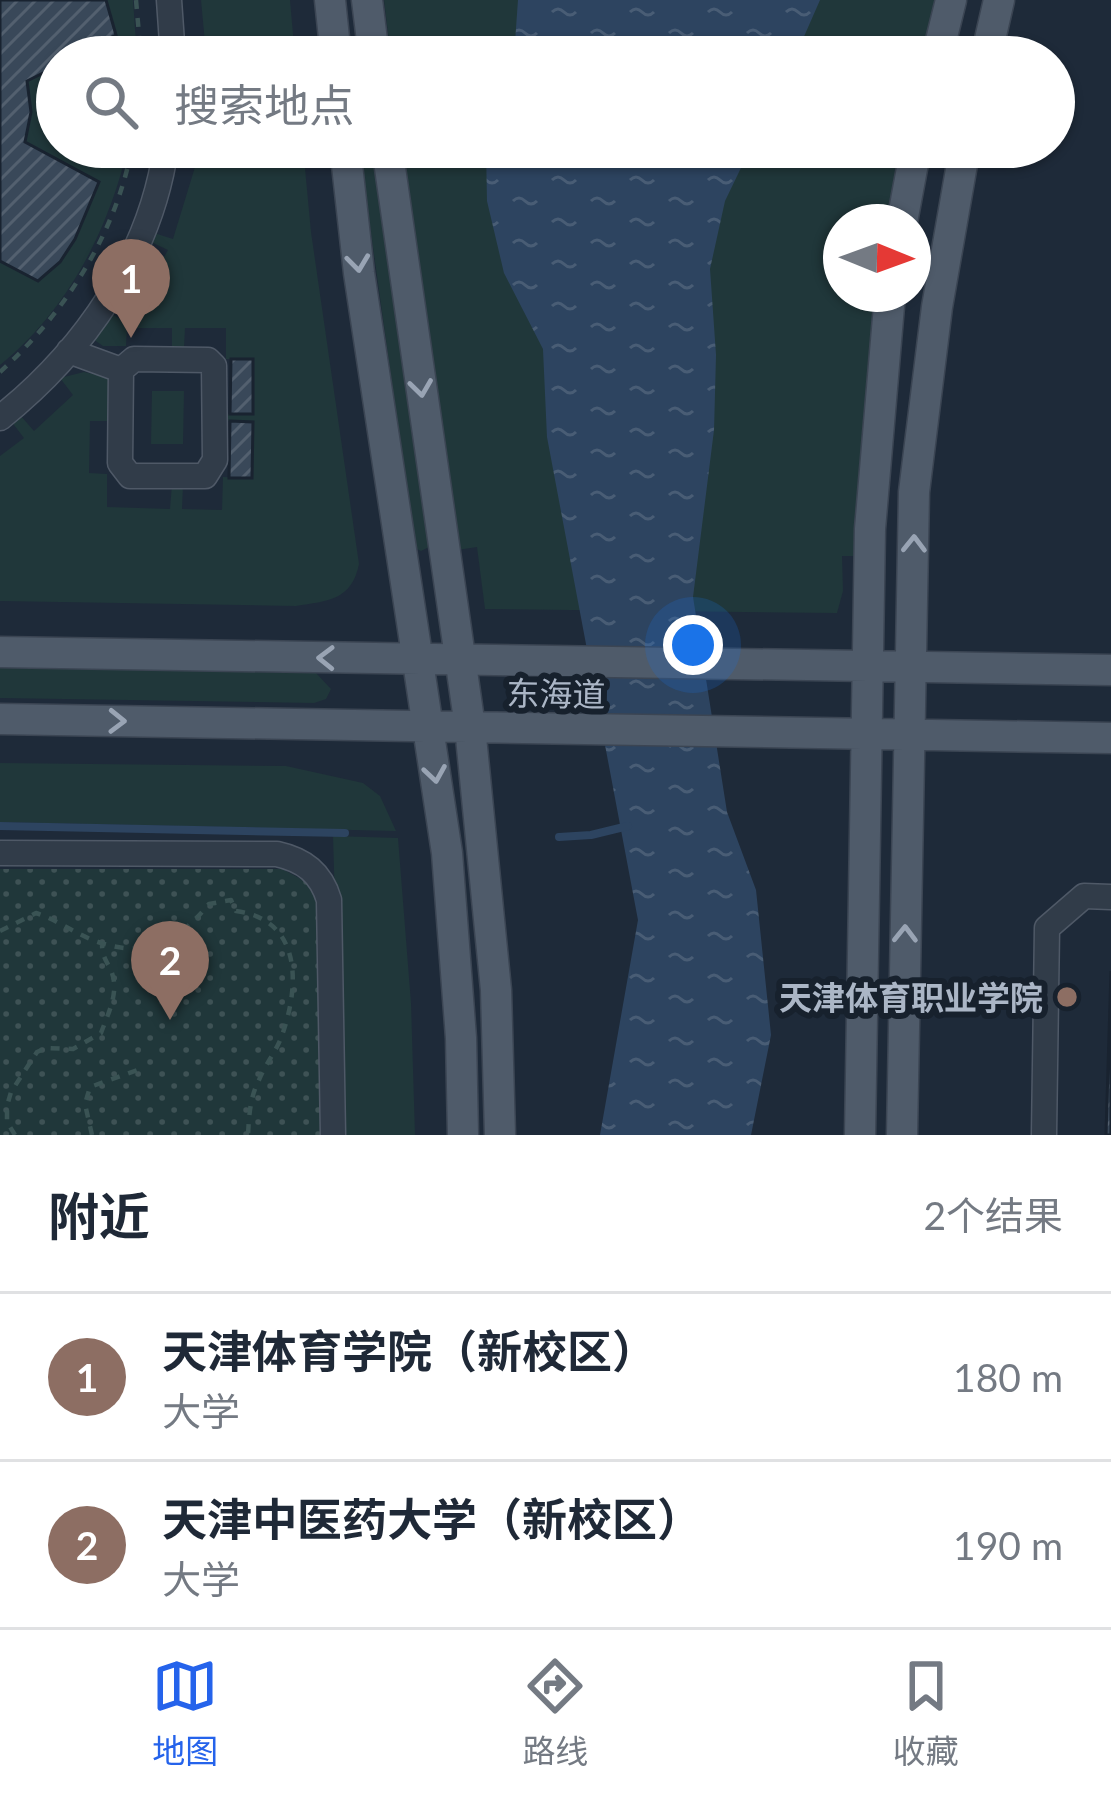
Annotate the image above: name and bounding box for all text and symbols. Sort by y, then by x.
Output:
search box [36,36,1075,168]
icon: search [78,69,144,135]
text: 搜索地点 [174,78,354,132]
north arrow [823,204,931,312]
pin: 1 [92,239,170,338]
one-way arrow [344,253,370,273]
one-way arrow [407,378,433,397]
one-way arrow [900,534,926,553]
your location [663,615,723,675]
one-way arrow [316,646,335,672]
street label: 东海道 [506,672,606,714]
one-way arrow [108,708,127,734]
one-way arrow [421,763,446,783]
pin: 2 [131,921,209,1020]
one-way arrow [892,924,918,942]
place label: 天津体育职业学院 [779,977,1043,1017]
marker: 天津体育职业学院 [1054,984,1080,1010]
text: 附近 [48,1185,150,1246]
text: 2个结果 [923,1192,1063,1238]
text: 天津体育学院（新校区） [162,1324,657,1378]
text: 1 [76,1354,98,1400]
text: 180 m [953,1354,1063,1400]
text: 大学 [162,1388,240,1434]
text: 天津中医药大学（新校区） [162,1492,702,1546]
text: 2 [76,1522,98,1568]
text: 190 m [953,1522,1063,1568]
text: 大学 [162,1556,240,1602]
tab: 地图 [152,1653,218,1773]
tab: 路线 [522,1653,588,1773]
tab: 收藏 [893,1653,959,1773]

